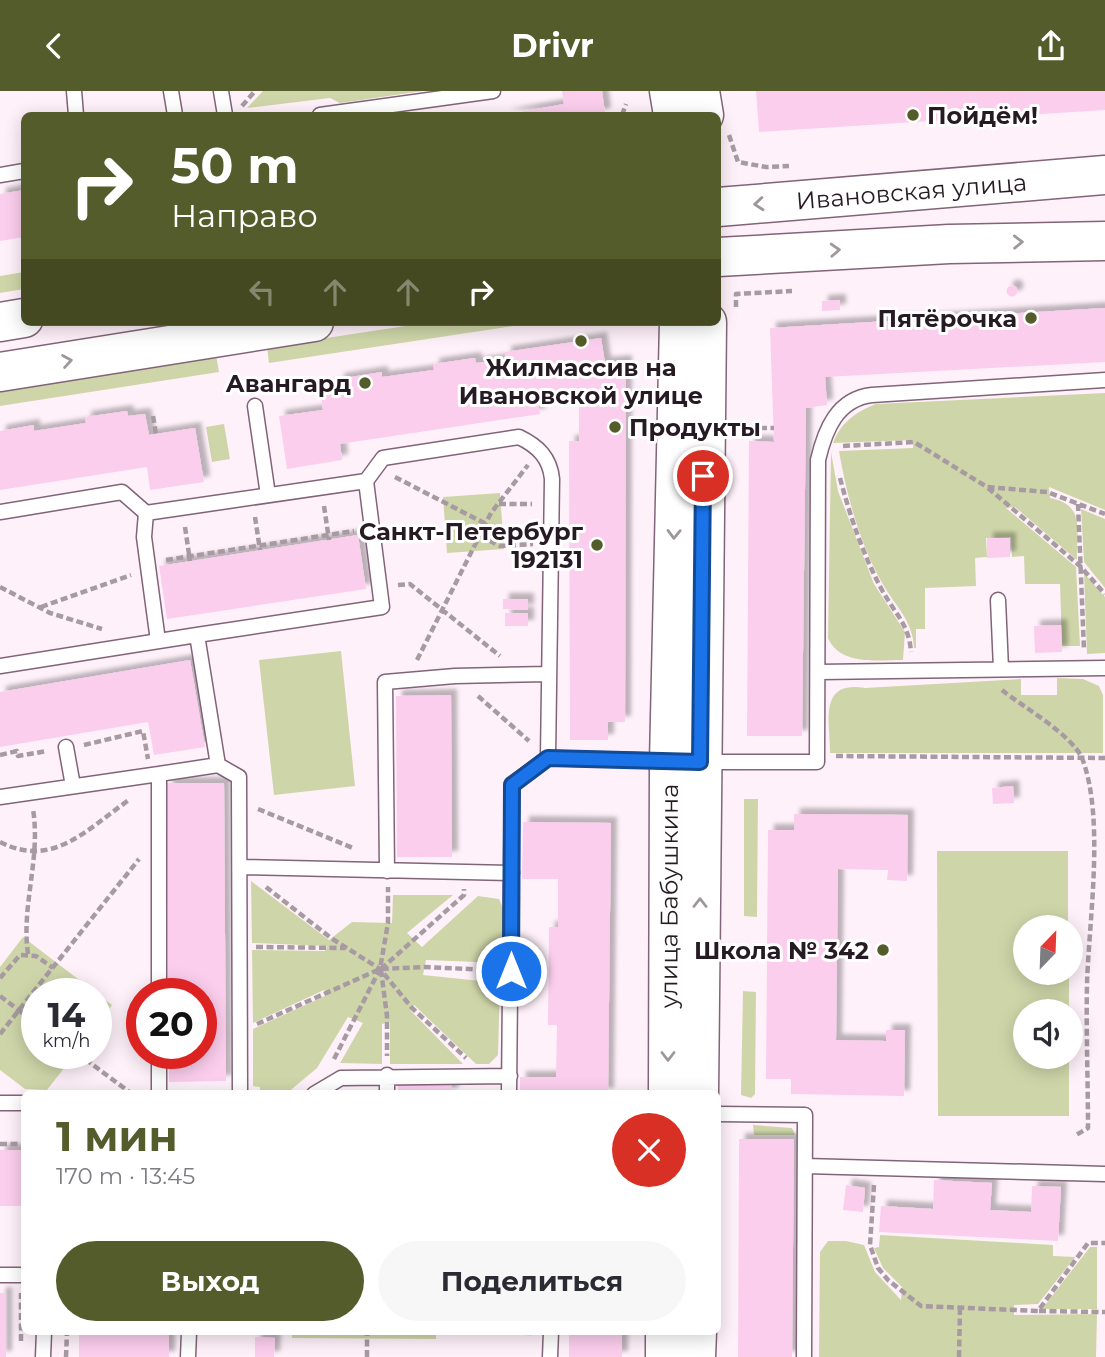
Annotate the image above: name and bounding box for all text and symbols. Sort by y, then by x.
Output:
text: Drivr [511,26,594,65]
icon: back [35,27,73,65]
icon: share [1032,27,1070,65]
place label: Пойдём! [927,101,1038,130]
marker: Пойдём! [905,107,921,123]
text: 50 m [171,136,299,195]
icon: right [56,140,147,231]
street label: Ивановская улица [795,167,1028,215]
text: Направо [171,196,318,235]
one-way arrow [753,196,764,211]
one-way arrow [1012,235,1023,250]
one-way arrow [829,243,840,258]
icon: left [243,273,281,311]
icon: ahead [316,273,354,311]
icon: ahead [389,273,427,311]
icon: right [462,273,500,311]
place label: Пятёрочка [877,304,1017,333]
marker: Пятёрочка [1023,310,1039,326]
marker: Жилмассив на Ивановской улице [573,333,589,349]
place label: Жилмассив на Ивановской улице [459,353,703,410]
one-way arrow [61,354,73,369]
place label: Авангард [226,369,351,398]
marker: Авангард [357,375,373,391]
place label: Продукты [629,413,761,442]
marker: Продукты [607,419,623,435]
pin [673,446,733,506]
icon: arrive [684,457,722,495]
place label: Санкт-Петербург 192131 [359,517,584,574]
one-way arrow [666,529,681,540]
marker: Санкт-Петербург 192131 [589,537,605,553]
street label: улица Бабушкина [654,784,683,1009]
one-way arrow [692,897,708,908]
north arrow [1013,915,1083,985]
map controls [1013,915,1083,1069]
position arrow [474,934,548,1008]
place label: Школа № 342 [694,936,869,965]
marker: Школа № 342 [875,942,891,958]
speed limit sign: 20 [126,978,217,1069]
text: 14 [48,993,85,1036]
button: sound [1013,999,1083,1069]
text: km/h [42,1030,91,1052]
one-way arrow [660,1051,676,1062]
text: 1 мин [56,1110,178,1162]
button: close [612,1113,686,1187]
text: 170 m · 13:45 [56,1162,195,1190]
button: Выход [56,1241,364,1321]
button: Поделиться [378,1241,686,1321]

